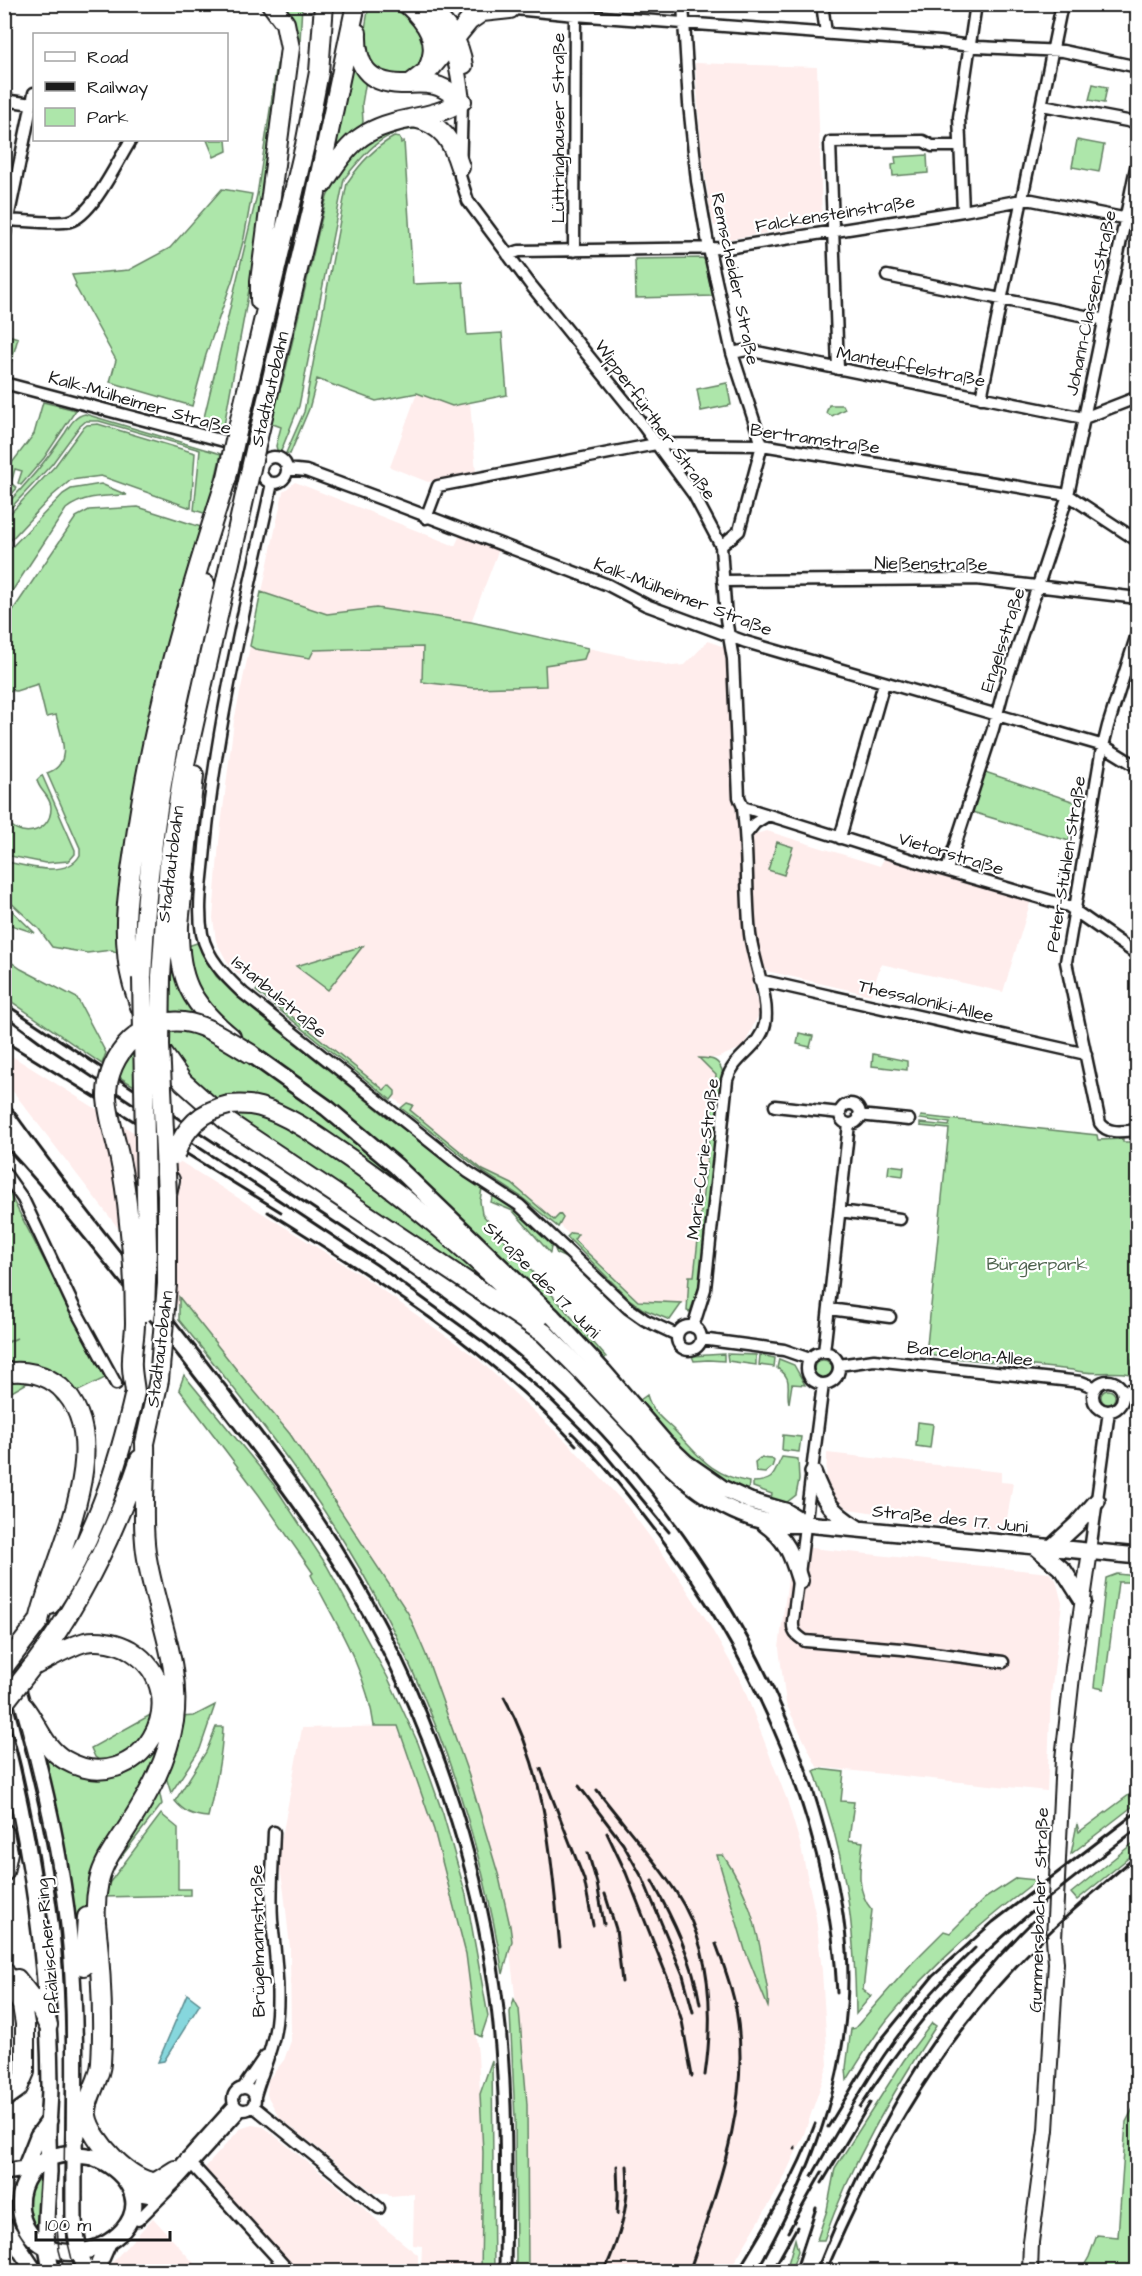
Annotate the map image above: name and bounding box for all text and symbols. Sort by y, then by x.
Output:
street label: Lüttringhauser Straße [546,32,572,223]
legend [33,33,228,141]
text: Road [87,45,128,70]
text: Railway [87,75,148,101]
text: Park [87,105,129,130]
street label: Falckensteinstraße [753,189,917,239]
street label: Remscheider Straße [705,191,765,367]
street label: Johann-Classen-Straße [1059,208,1123,398]
street label: Stadtautobahn [245,329,295,449]
street label: Wipperfürther Straße [588,335,722,505]
street label: Manteuffelstraße [834,340,988,394]
street label: Kalk-Mülheimer Straße [46,365,235,441]
street label: Bertramstraße [749,418,882,461]
street label: Kalk-Mülheimer Straße [590,551,776,643]
street label: Nießenstraße [874,551,988,577]
street label: Engelsstraße [974,584,1033,696]
street label: Peter-Stühlen-Straße [1040,774,1092,954]
street label: Stadtautobahn [151,804,191,924]
street label: Vietorstraße [895,826,1007,882]
street label: Istanbulstraße [226,950,332,1044]
street label: Thessaloniki-Allee [856,973,996,1029]
street label: Marie-Curie-Straße [681,1077,725,1241]
street label: Straße des 17. Juni [478,1216,606,1344]
park label: Bürgerpark [987,1252,1088,1278]
street label: Stadtautobahn [140,1289,180,1409]
street label: Barcelona-Allee [906,1335,1034,1373]
street label: Straße des 17. Juni [871,1498,1029,1540]
street label: Gummersbacher Straße [1023,1807,1055,2013]
street label: Brügelmannstraße [244,1864,273,2018]
street label: Pfälzischer Ring [30,1877,67,2015]
scale bar [36,2204,170,2242]
text: 100 m [45,2213,91,2238]

